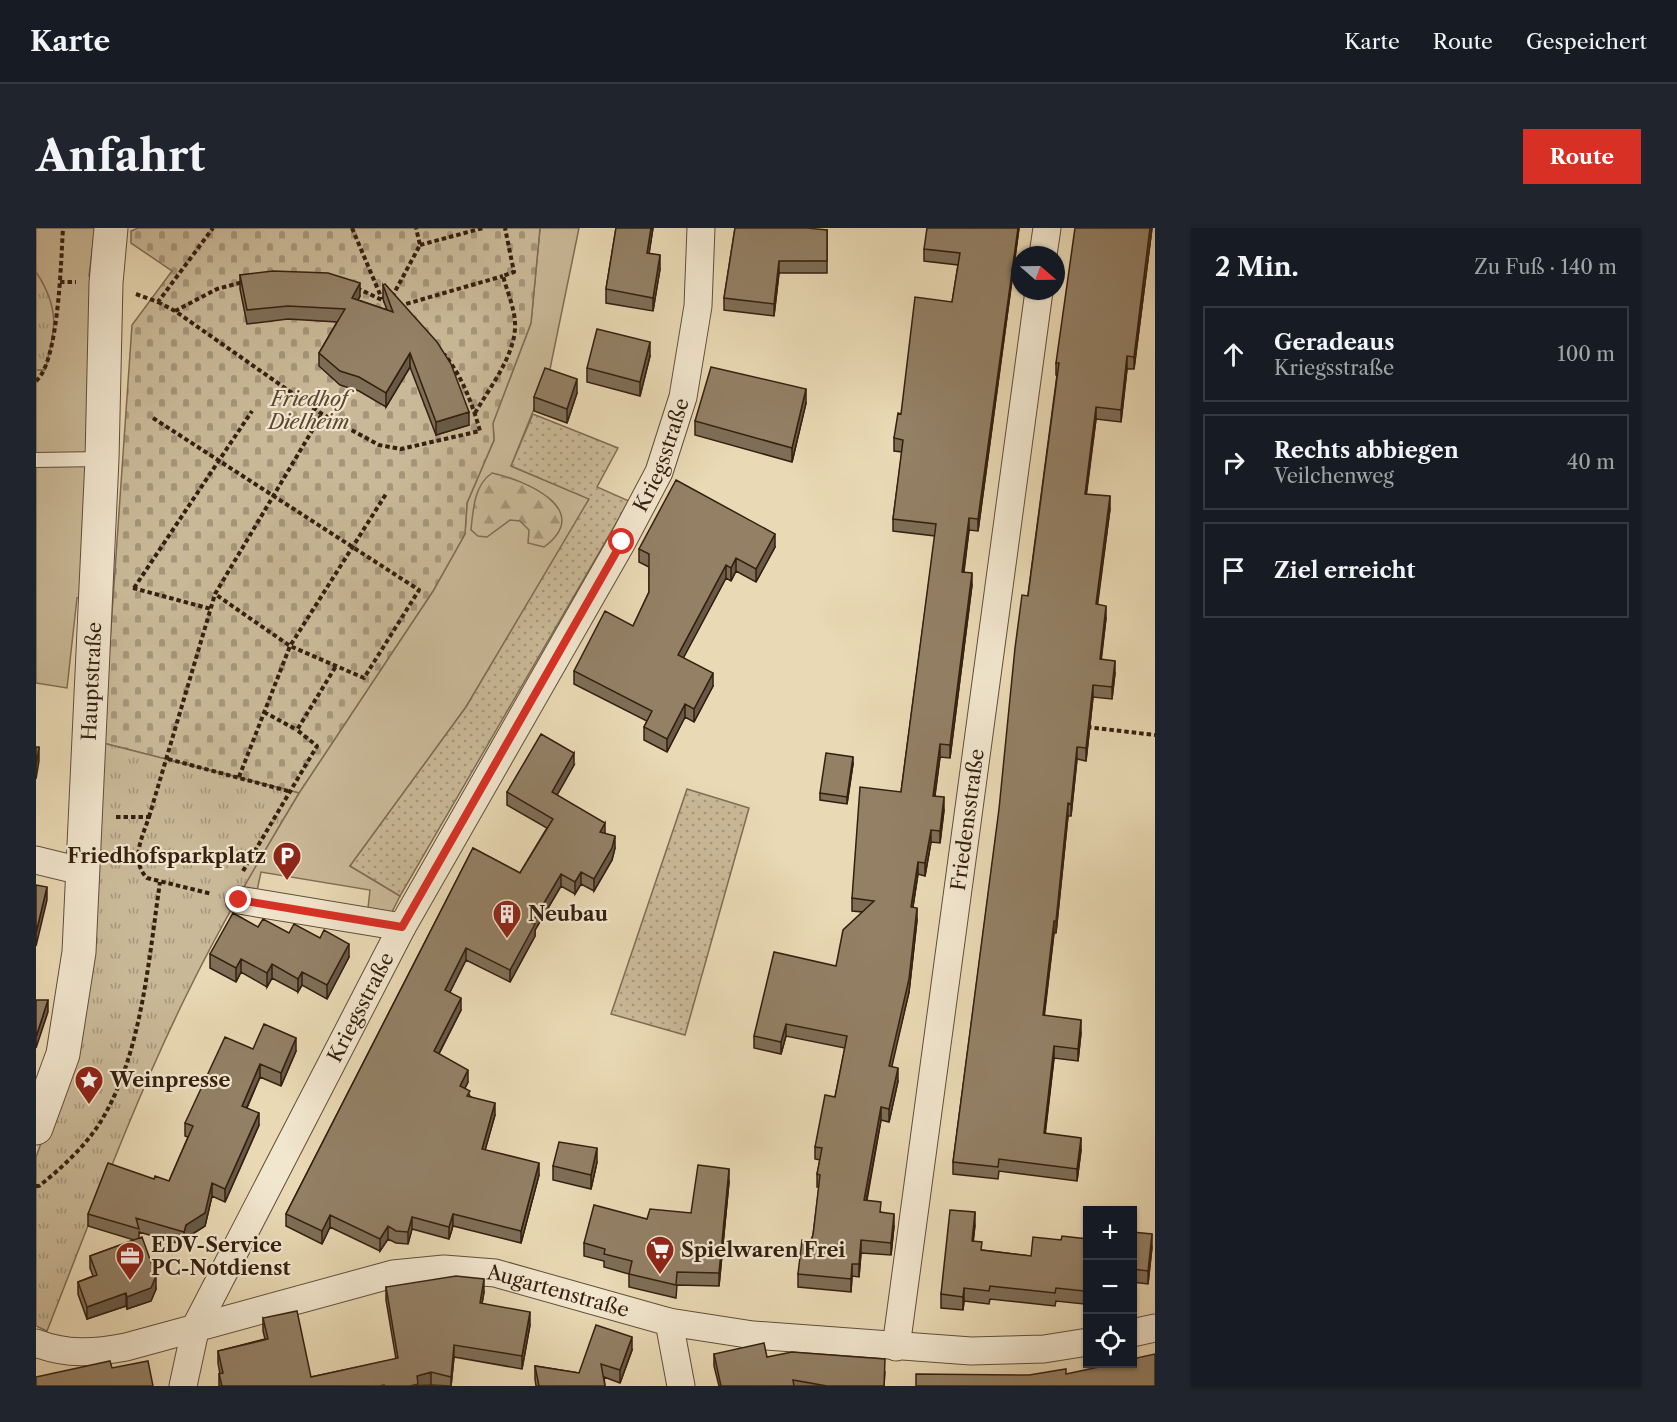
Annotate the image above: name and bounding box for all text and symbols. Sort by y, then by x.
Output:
text: Karte [30,24,110,58]
text: Karte [1344,29,1400,54]
text: Route [1433,29,1493,54]
text: Gespeichert [1526,29,1647,54]
button: Route [1523,129,1641,184]
text: Anfahrt [36,130,205,182]
north arrow [1011,246,1065,300]
text: 2 Min. [1215,251,1299,283]
text: Zu Fuß · 140 m [1474,255,1617,279]
text: Geradeaus [1274,329,1394,356]
icon: ahead [1217,338,1250,371]
text: 100 m [1557,342,1615,366]
text: Kriegsstraße [1274,356,1394,380]
park label: Friedhof Dielheim [266,387,355,434]
street label: Kriegsstraße [628,395,694,516]
text: Rechts abbiegen [1274,437,1459,464]
icon: right [1217,446,1250,479]
text: 40 m [1567,450,1615,474]
text: Veilchenweg [1274,464,1394,488]
route start [608,528,634,554]
icon: arrive [1217,554,1250,587]
text: Ziel erreicht [1274,557,1415,584]
street label: Hauptstraße [77,621,106,741]
street label: Friedensstraße [946,747,989,892]
parking icon: Friedhofsparkplatz [271,840,303,882]
place label: Friedhofsparkplatz [67,844,266,868]
route end [225,886,251,912]
building icon: Neubau [491,898,523,940]
place label: Neubau [528,902,608,926]
street label: Kriegsstraße [322,948,399,1066]
place icon: Weinpresse [73,1064,105,1106]
place label: Weinpresse [109,1068,230,1092]
map controls [1083,1206,1137,1368]
button: + [1083,1206,1137,1260]
place label: EDV-Service PC-Notdienst [151,1233,290,1280]
supermarket icon: Spielwaren Frei [644,1234,676,1276]
place label: Spielwaren Frei [681,1238,845,1262]
office icon: EDV-Service PC-Notdienst [114,1240,146,1282]
street label: Augartenstraße [485,1260,632,1322]
button: − [1083,1260,1137,1314]
button: locate [1083,1314,1137,1368]

